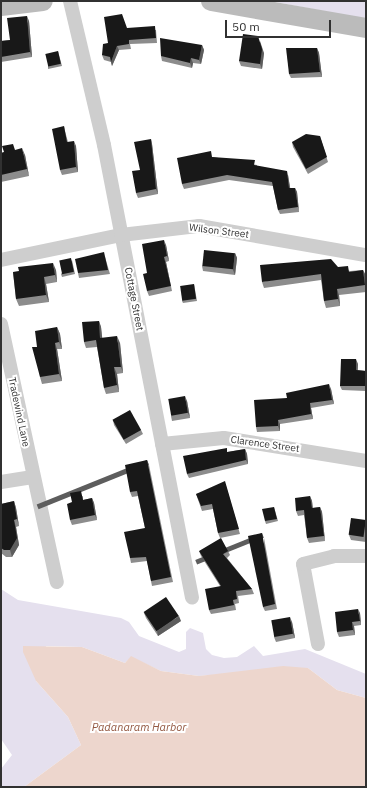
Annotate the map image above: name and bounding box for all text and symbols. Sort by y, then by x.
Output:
scale bar [227,12,333,38]
text: 50 m [232,19,260,34]
street label: Wilson Street [188,221,250,241]
street label: Cottage Street [122,266,146,332]
street label: Tradewind Lane [6,376,32,448]
street label: Clarence Street [230,433,300,455]
water label: Padanaram Harbor [92,720,186,734]

